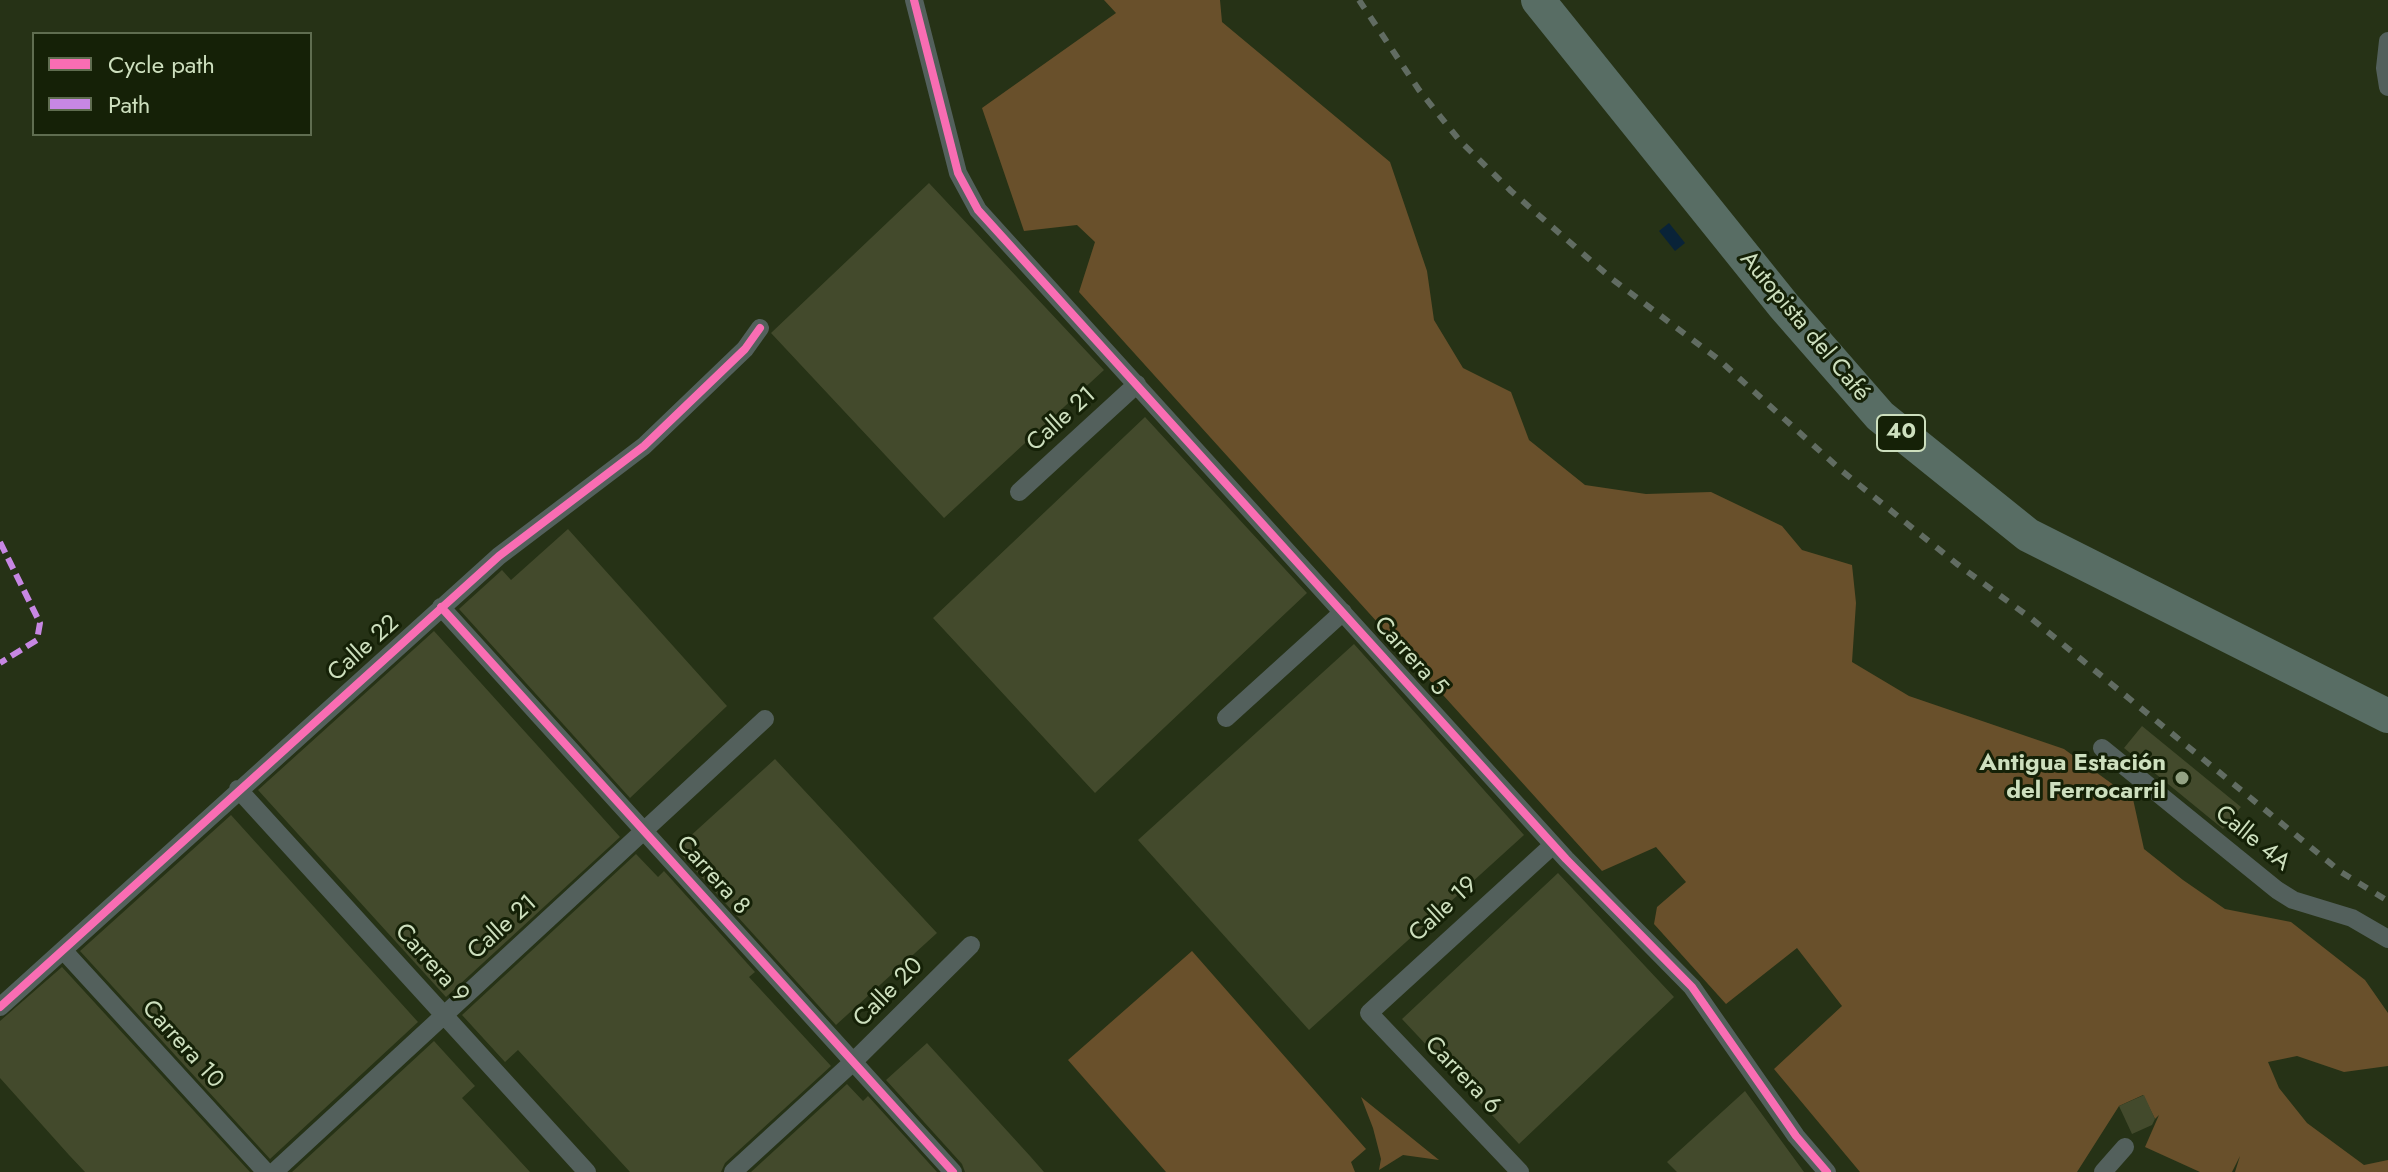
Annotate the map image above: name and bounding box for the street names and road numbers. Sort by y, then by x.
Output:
street label: Autopista del Café [1733,246,1875,408]
street label: Calle 21 [1022,382,1102,458]
road number: 40 [1877,415,1925,451]
street label: Calle 22 [322,610,406,688]
street label: Carrera 5 [1367,611,1453,703]
street label: Calle 4A [2209,800,2295,878]
street label: Carrera 8 [669,830,755,922]
street label: Calle 19 [1404,871,1484,949]
street label: Calle 21 [463,890,543,966]
street label: Carrera 9 [388,918,474,1010]
street label: Calle 20 [848,952,930,1034]
street label: Carrera 10 [135,995,229,1095]
street label: Carrera 6 [1418,1031,1506,1121]

